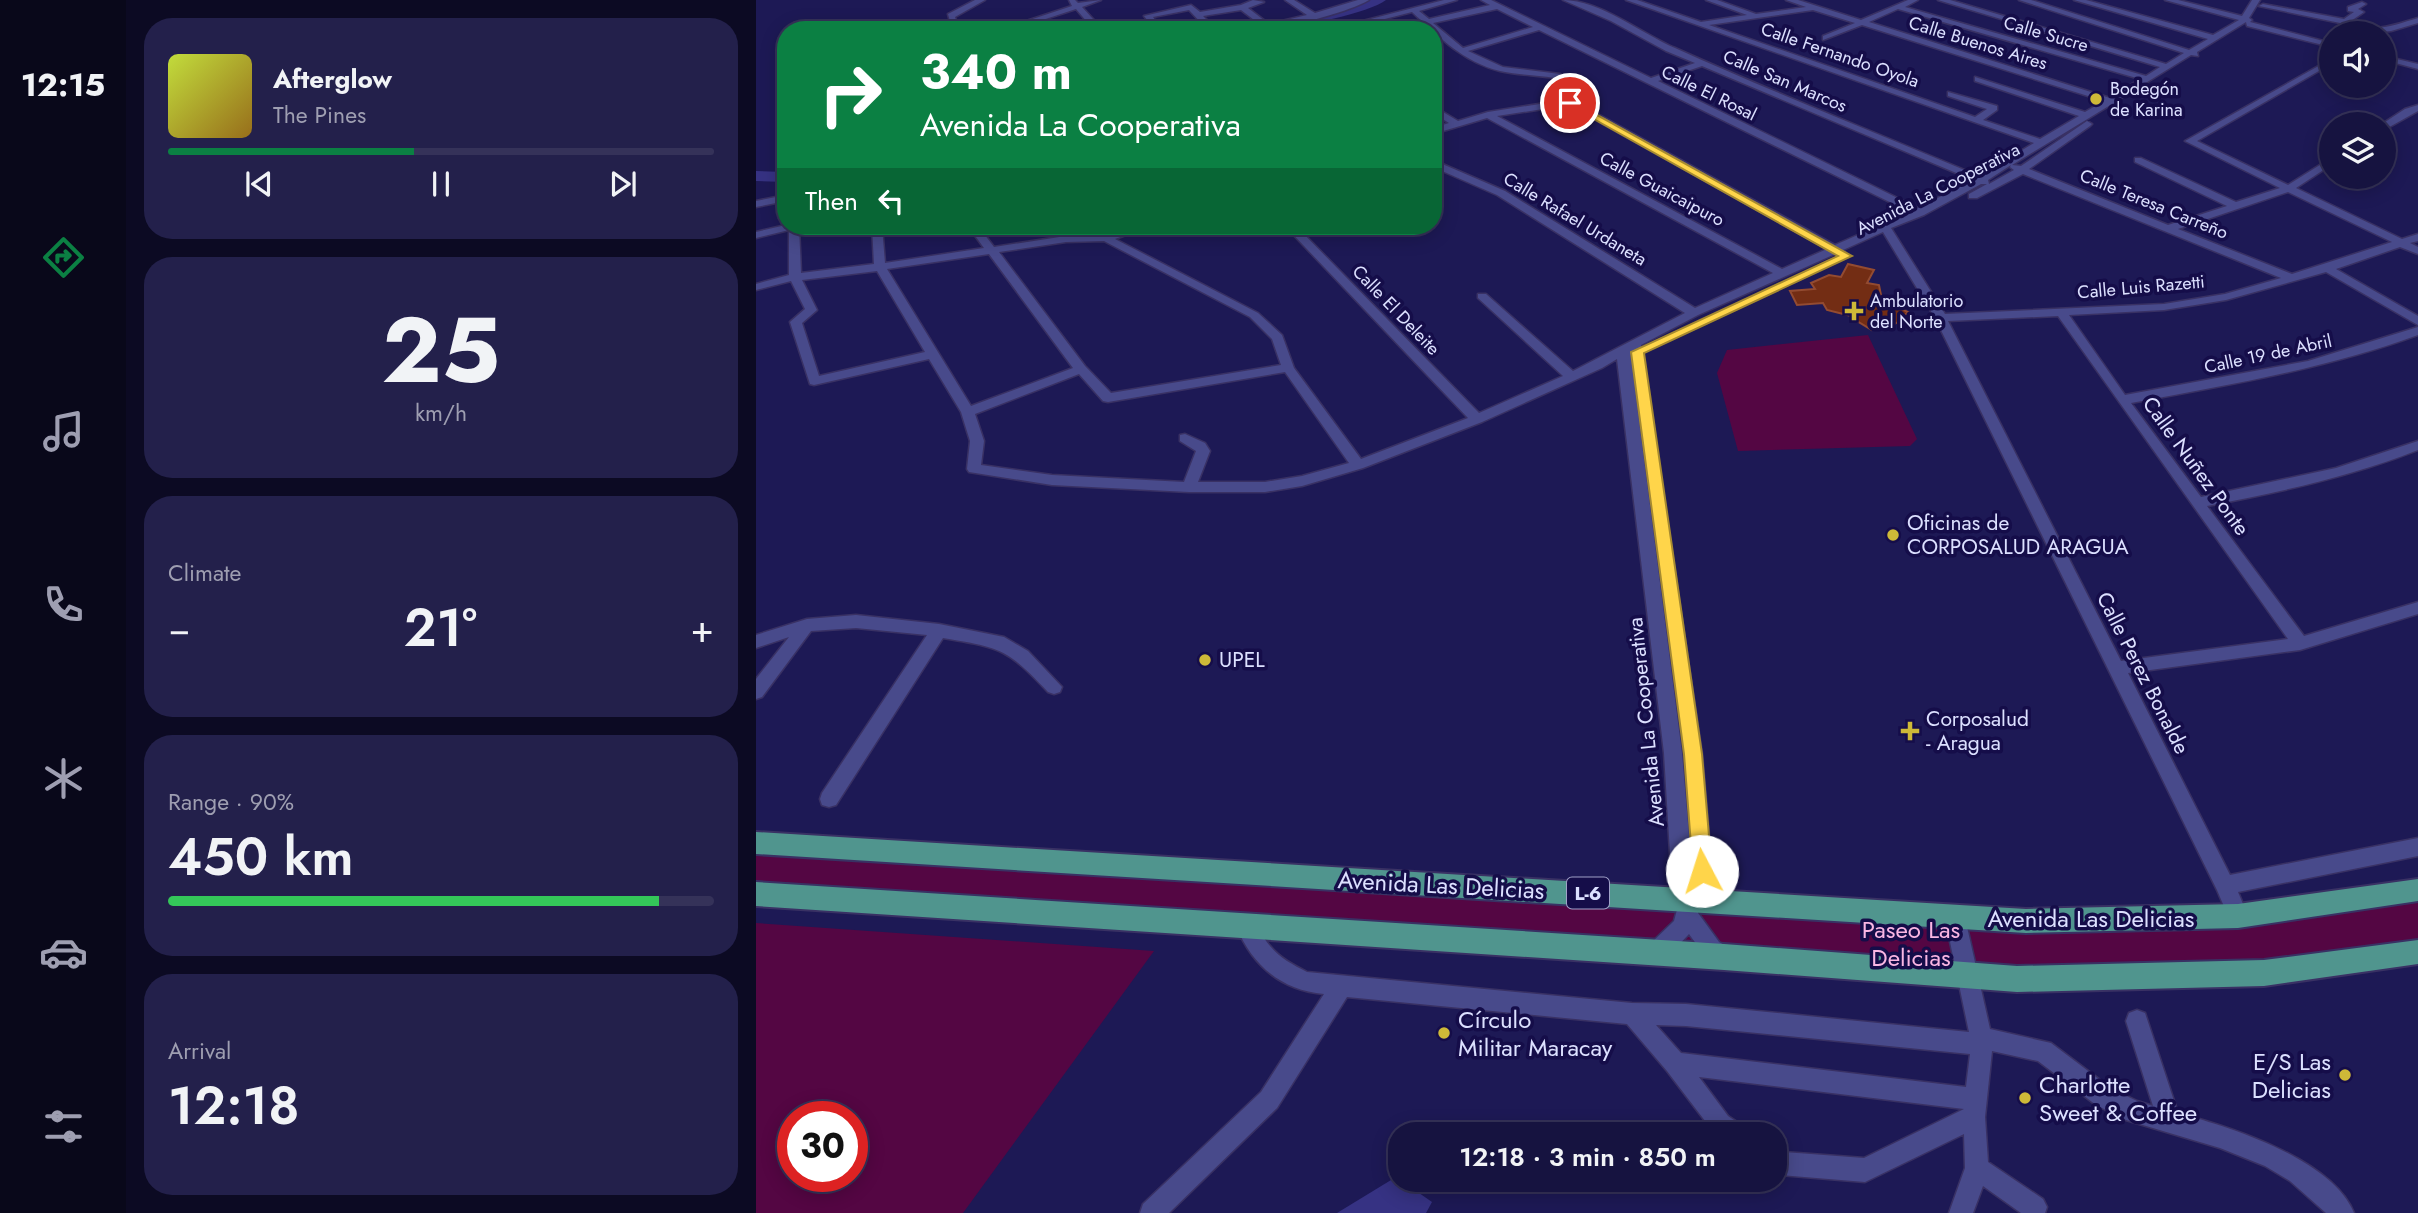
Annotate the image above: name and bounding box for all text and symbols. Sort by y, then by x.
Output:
street label: Calle Buenos Aires [1906,10,2050,76]
street label: Calle Sucre [2001,10,2091,58]
street label: Calle Fernando Oyola [1757,16,1923,94]
map controls [2319,21,2396,189]
button: sound [2319,21,2396,98]
text: 340 m [920,37,1072,107]
street label: Calle San Marcos [1719,43,1851,119]
icon: right [805,49,896,140]
street label: Calle El Rosal [1657,59,1761,127]
text: Afterglow [273,60,392,98]
text: 12:15 [21,62,105,108]
pin [1540,73,1600,133]
place label: Bodegón de Karina [2110,76,2183,123]
icon: arrive [1551,84,1589,122]
marker: Bodegón de Karina [2088,91,2104,107]
text: The Pines [273,98,366,132]
text: Avenida La Cooperativa [920,102,1241,148]
button: layers [2319,112,2396,189]
street label: Avenida La Cooperativa [1852,136,2024,242]
street label: Calle Guaicaipuro [1595,145,1729,233]
street label: Calle Teresa Carreño [2076,162,2232,246]
icon: previous [240,165,278,203]
icon: pause [422,165,460,203]
icon: next [604,165,642,203]
street label: Calle Rafael Urdaneta [1498,166,1652,272]
text: Then [805,182,858,220]
icon: left [872,182,910,220]
icon: directions [39,233,88,282]
street label: Calle El Deleite [1346,259,1446,361]
street label: Calle Luis Razetti [2076,268,2206,306]
text: 25 [382,285,500,416]
place label: Ambulatorio del Norte [1870,288,1963,335]
marker: Ambulatorio del Norte [1844,301,1864,321]
street label: Calle 19 de Abril [2202,328,2334,380]
street label: Calle Nuñez Ponte [2135,390,2257,542]
text: km/h [415,396,467,430]
icon: music [39,407,88,456]
place label: Oficinas de CORPOSALUD ARAGUA [1907,508,2129,562]
marker: Oficinas de CORPOSALUD ARAGUA [1885,527,1901,543]
text: Climate [168,556,241,590]
icon: phone [39,580,88,629]
street label: Calle Perez Bonalde [2089,587,2197,759]
text: 21° [404,590,477,666]
text: − [168,601,190,656]
text: + [691,601,714,656]
street label: Avenida La Cooperativa [1620,616,1672,828]
place label: UPEL [1219,645,1265,675]
marker: UPEL [1197,652,1213,668]
place label: Corposalud - Aragua [1926,704,2029,758]
marker: Corposalud - Aragua [1900,721,1920,741]
icon: climate [39,754,88,803]
text: Range · 90% [168,785,294,819]
text: 450 km [168,819,353,895]
position arrow [1665,834,1739,908]
street label: Avenida Las Delicias [1337,862,1545,908]
road number: L-6 [1567,878,1609,908]
street label: Avenida Las Delicias [1987,901,2195,936]
park label: Paseo Las Delicias [1862,912,1960,975]
icon: car [39,928,88,977]
place label: Círculo Militar Maracay [1458,1002,1613,1065]
marker: Círculo Militar Maracay [1436,1025,1452,1041]
text: Arrival [168,1034,231,1068]
place label: E/S Las Delicias [2252,1044,2331,1107]
place label: Charlotte Sweet & Coffee [2039,1067,2197,1130]
marker: E/S Las Delicias [2337,1067,2353,1083]
text: 12:18 [168,1068,299,1144]
marker: Charlotte Sweet & Coffee [2017,1090,2033,1106]
speed limit sign: 30 [777,1101,868,1192]
icon: filters [39,1102,88,1151]
text: 12:18 · 3 min · 850 m [1459,1138,1716,1176]

